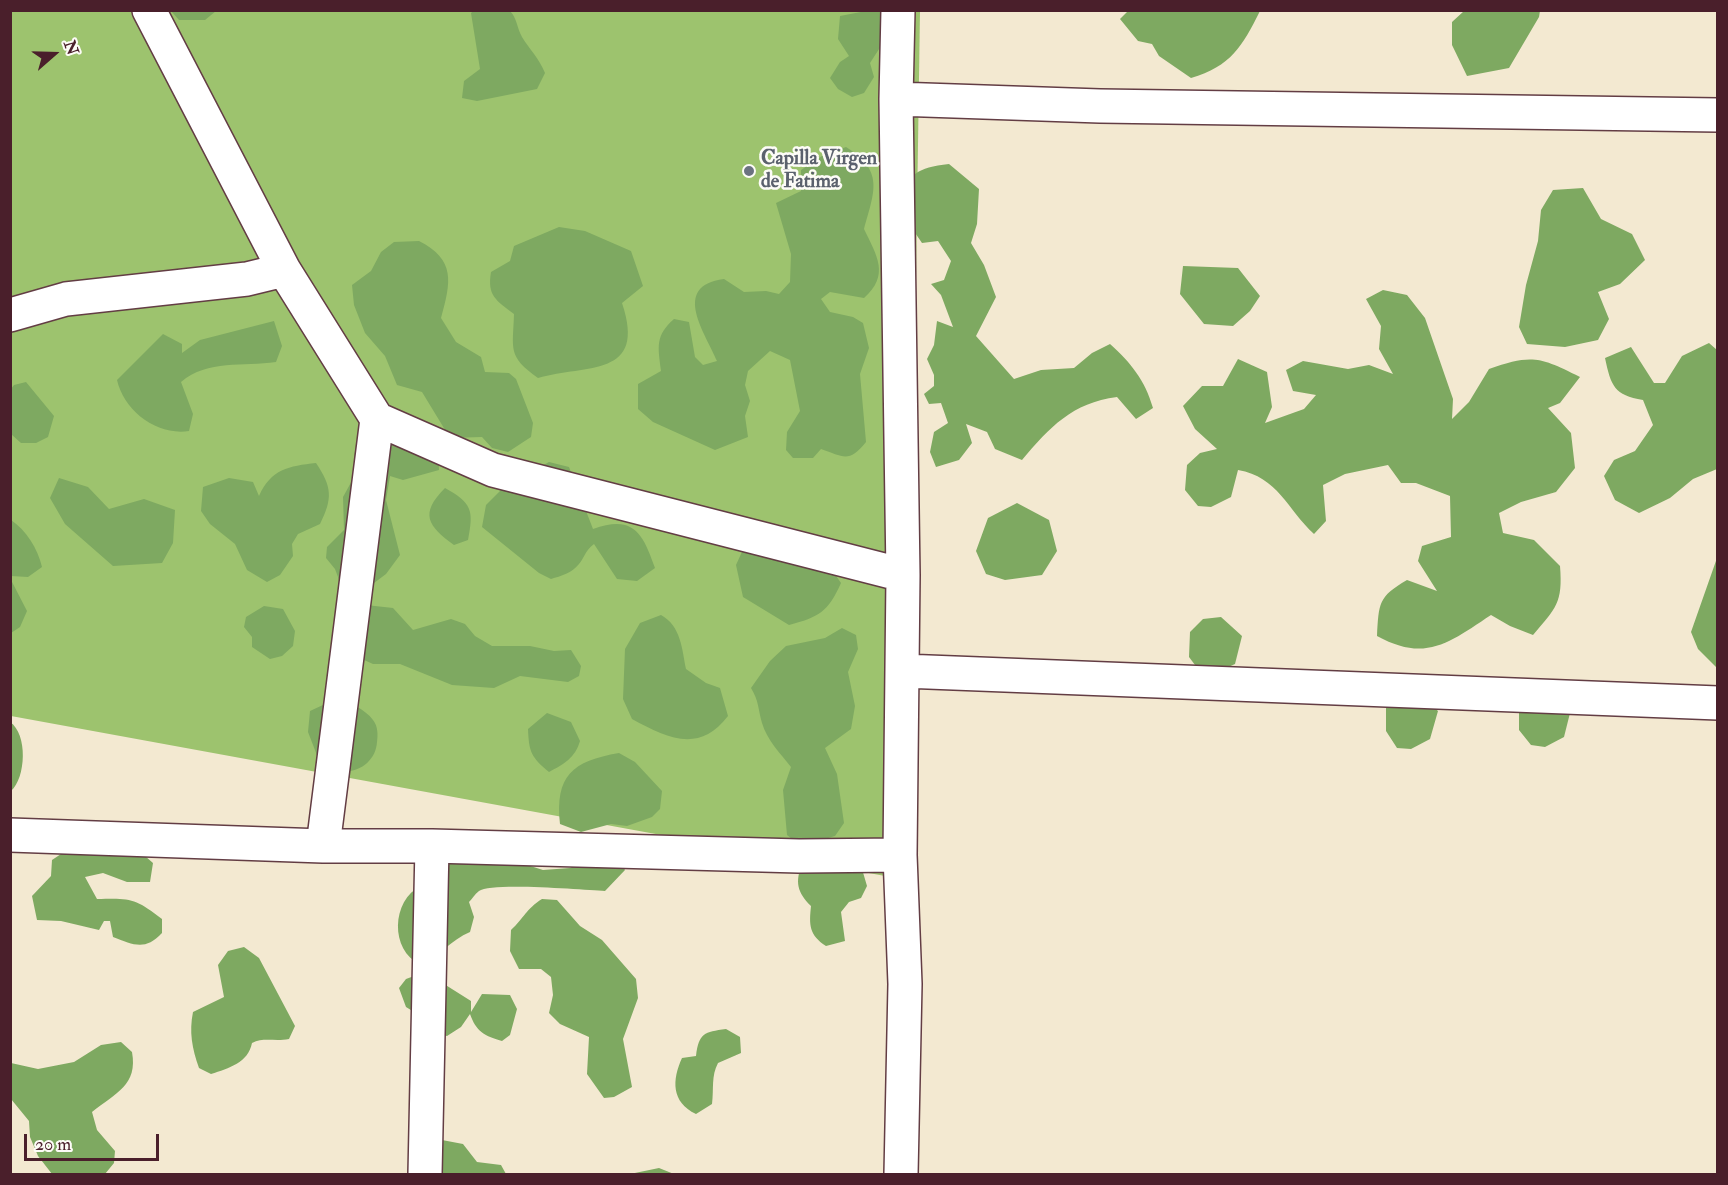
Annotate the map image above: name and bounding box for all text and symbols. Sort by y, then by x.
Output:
north arrow [24,24,84,84]
text: N [59,38,83,58]
place label: Capilla Virgen de Fatima [761,148,877,195]
marker: Capilla Virgen de Fatima [742,164,756,178]
scale bar [27,1122,162,1160]
text: 20 m [35,1133,71,1156]

